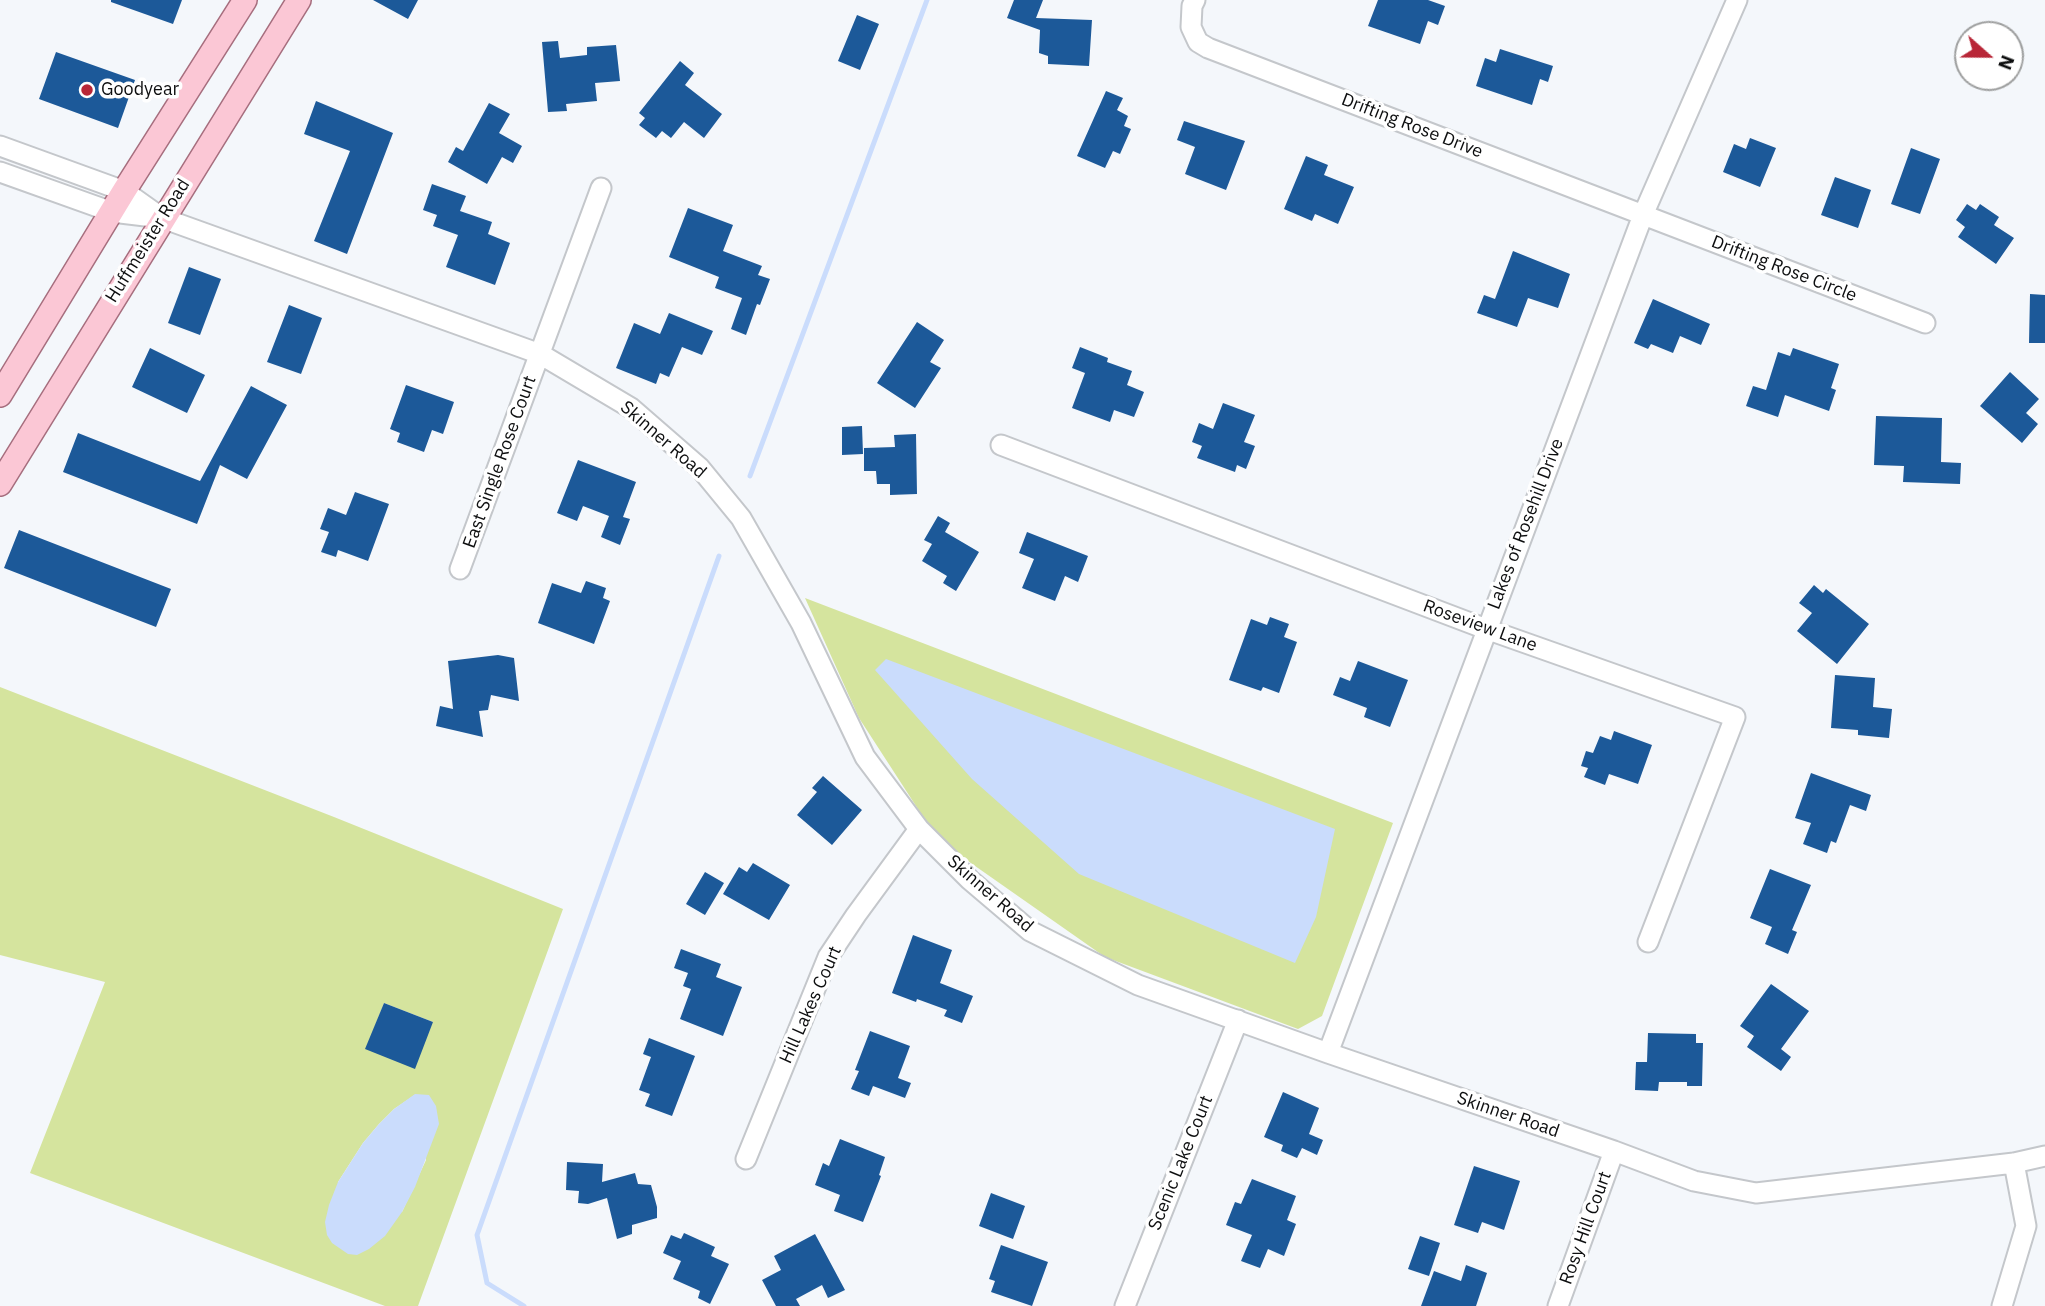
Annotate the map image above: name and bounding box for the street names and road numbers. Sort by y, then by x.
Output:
street label: Drifting Rose Drive [1338,89,1486,163]
street label: Huffmeister Road [101,175,195,307]
street label: Drifting Rose Circle [1708,231,1860,307]
street label: East Single Rose Court [459,373,541,551]
street label: Skinner Road [616,397,710,483]
street label: Lakes of Rosehill Drive [1483,436,1569,612]
street label: Roseview Lane [1420,595,1540,657]
street label: Skinner Road [943,851,1037,937]
street label: Hill Lakes Court [775,943,847,1067]
street label: Skinner Road [1454,1087,1562,1143]
street label: Scenic Lake Court [1144,1092,1218,1234]
street label: Rosy Hill Court [1556,1169,1616,1287]

